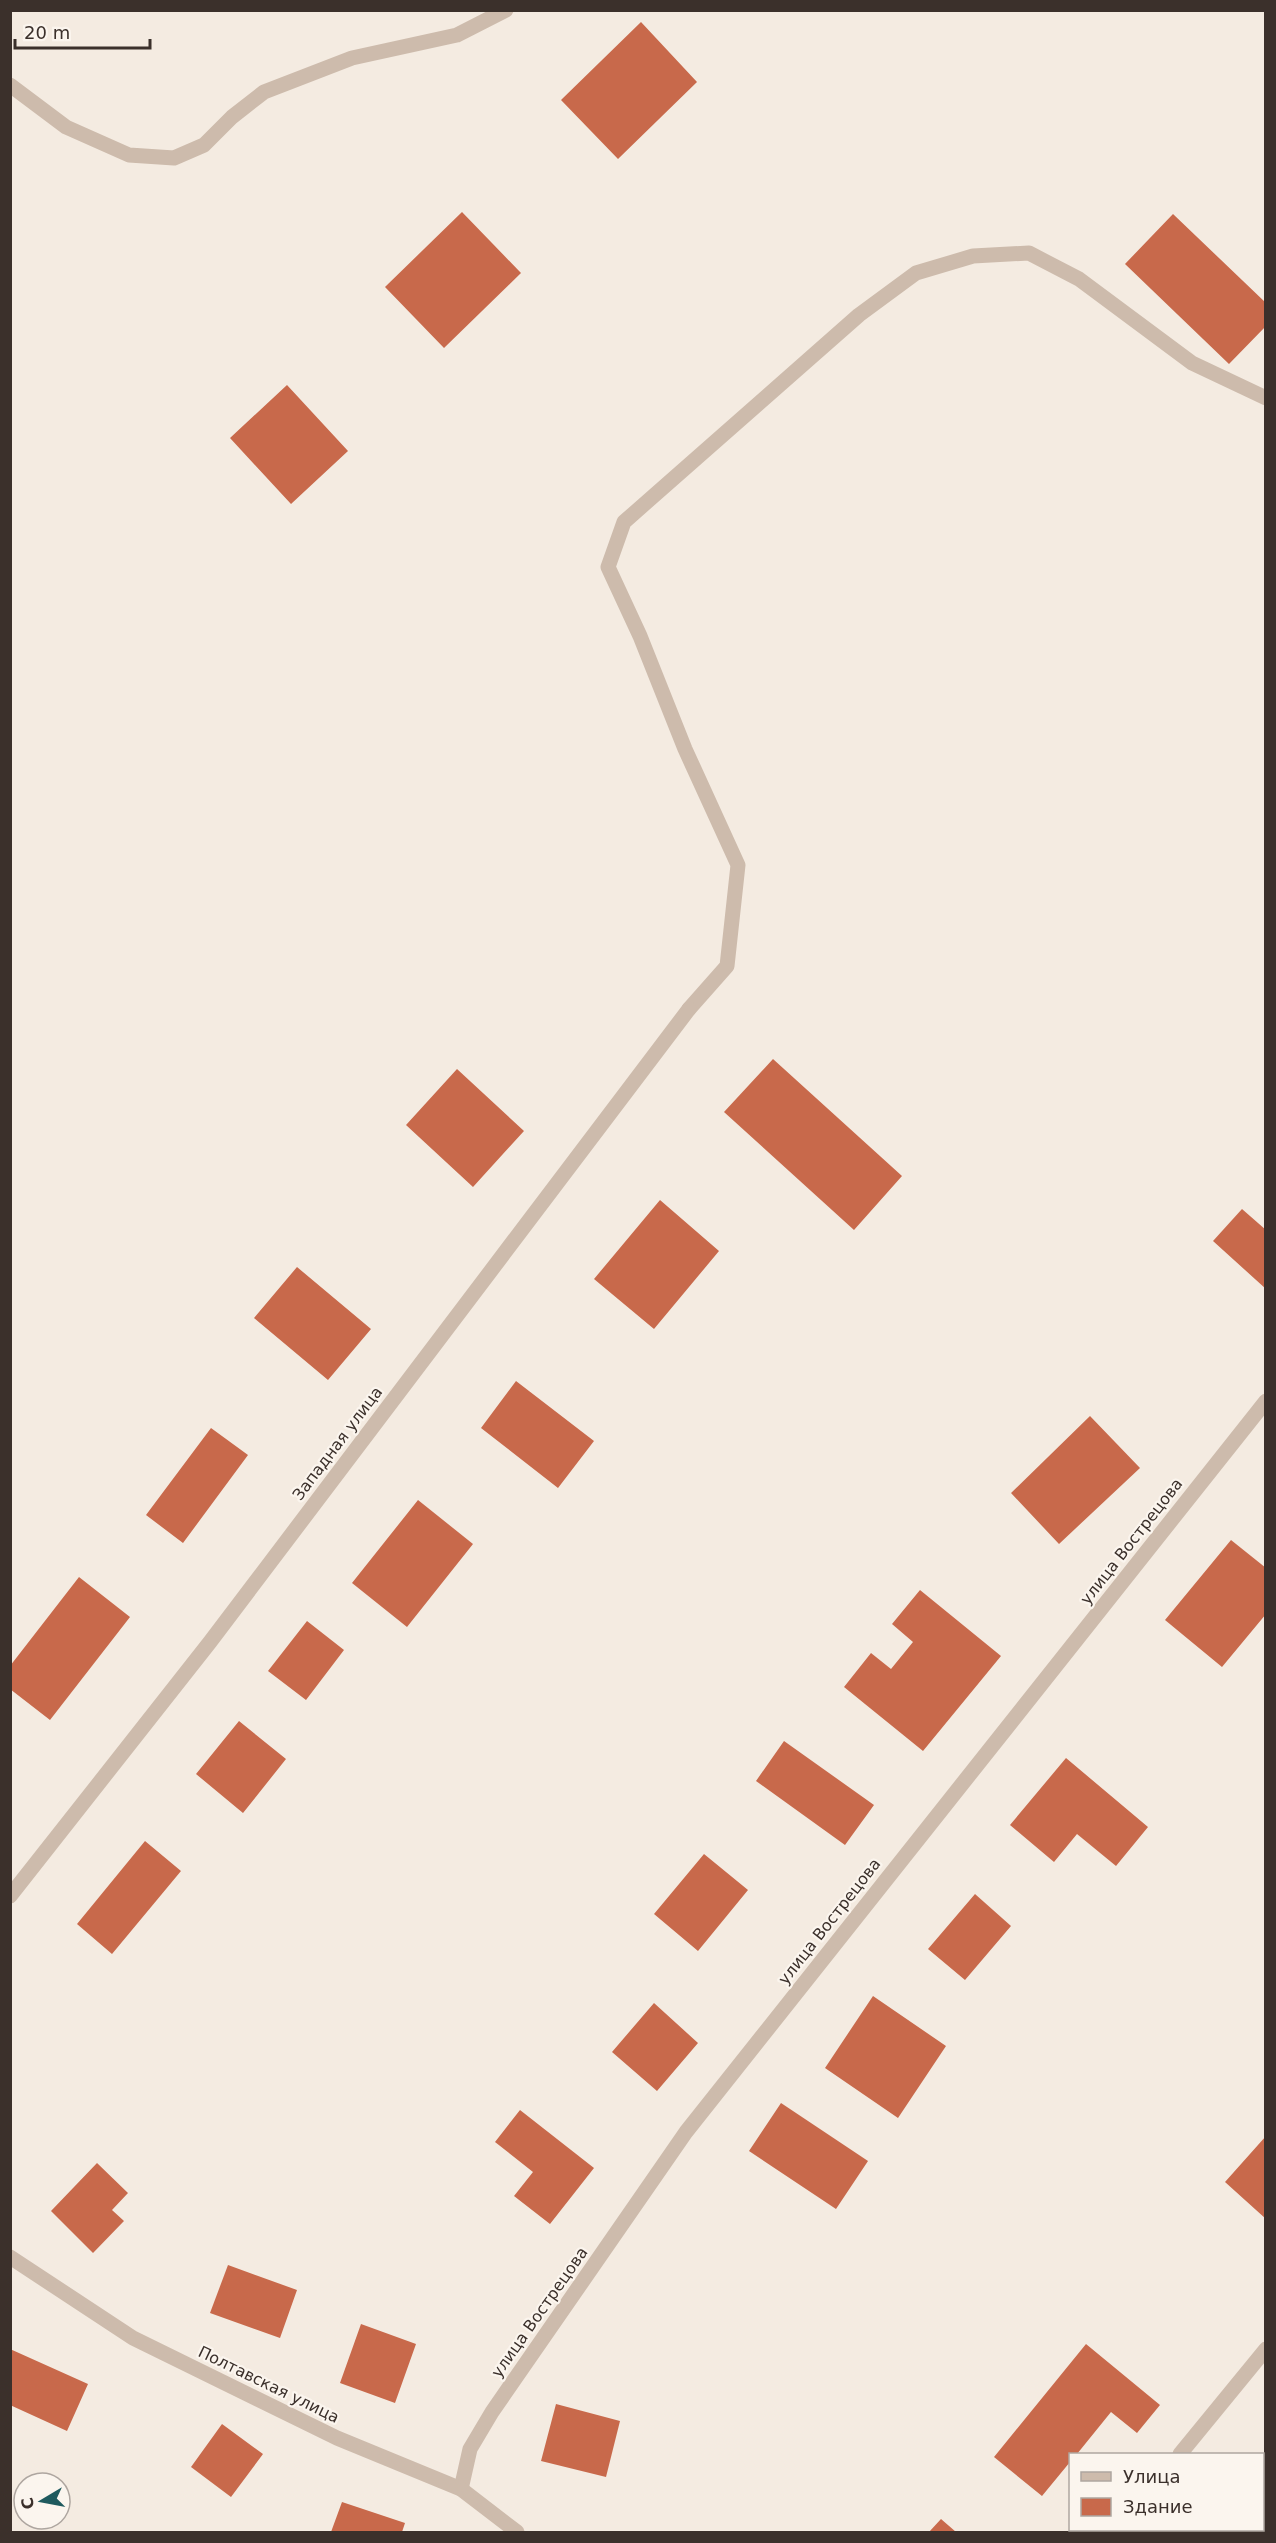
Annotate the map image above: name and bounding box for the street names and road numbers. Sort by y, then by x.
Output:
street label: Западная улица [289,1383,386,1504]
street label: улица Вострецова [1076,1475,1186,1608]
street label: улица Вострецова [774,1855,884,1988]
street label: улица Вострецова [487,2243,592,2381]
street label: Полтавская улица [195,2342,342,2427]

